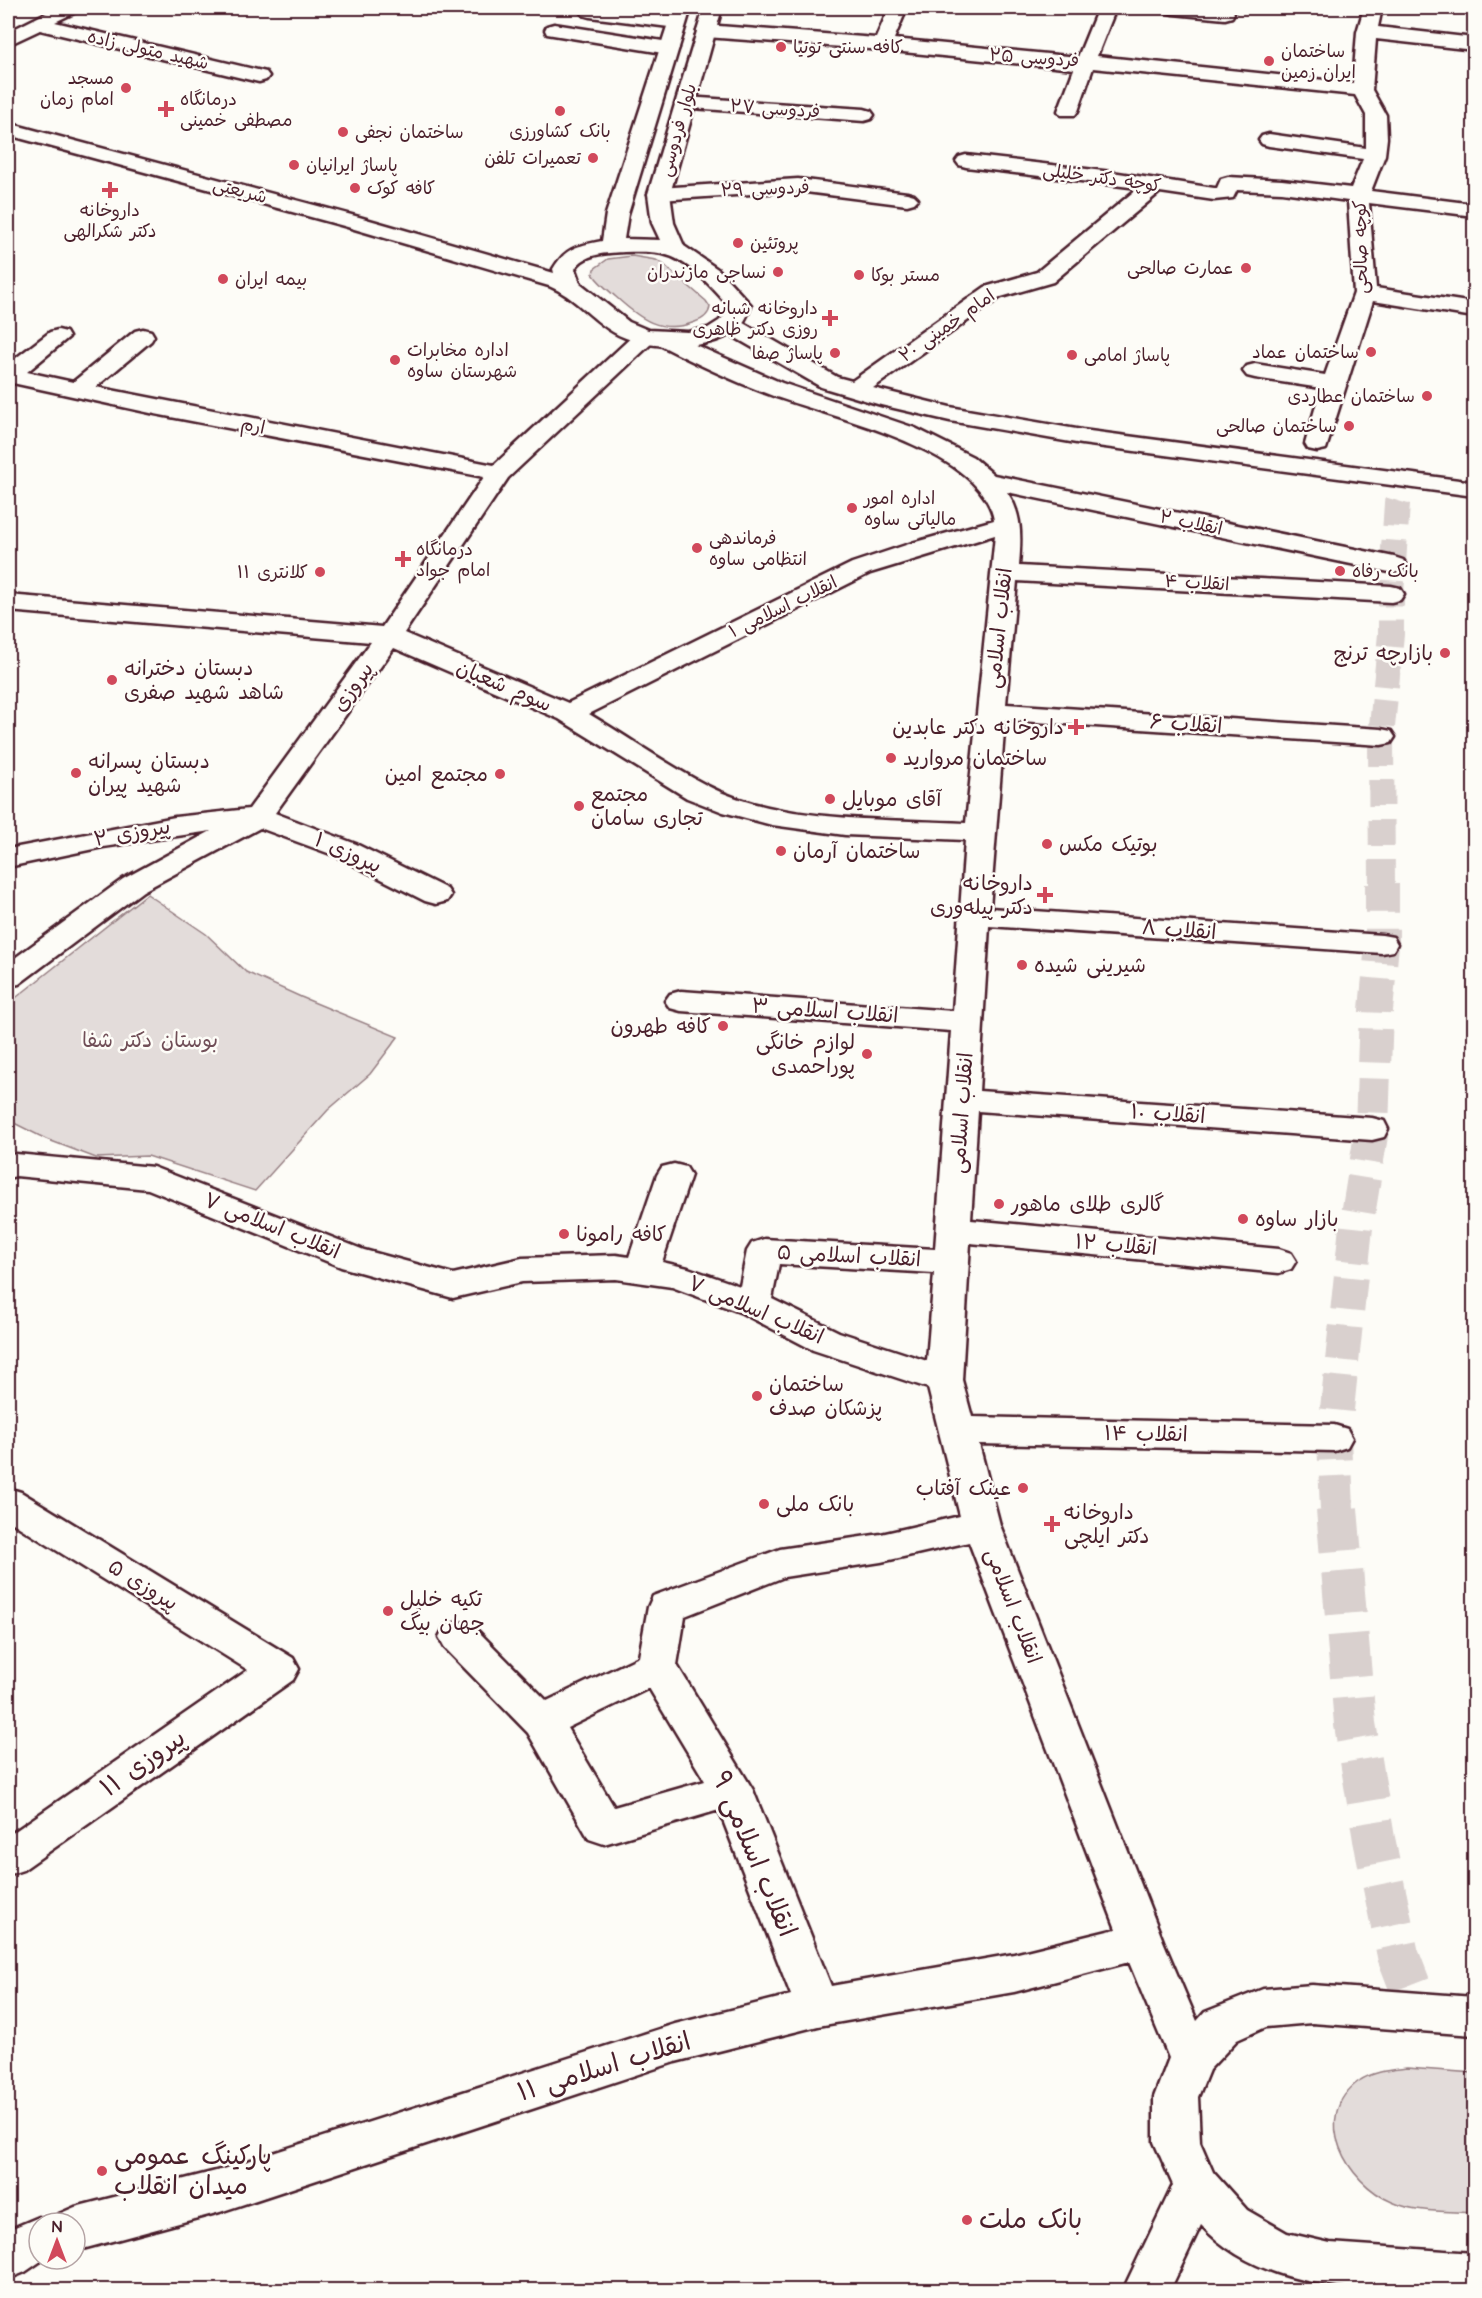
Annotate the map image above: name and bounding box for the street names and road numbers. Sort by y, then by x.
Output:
street label: شهید متولی زاده [85,24,211,76]
street label: فردوسی ۲۵ [988,42,1080,74]
street label: بلوار فردوسی [653,80,703,180]
street label: فردوسی ۲۷ [729,93,821,125]
street label: کوچه دکتر خلیلی [1041,157,1163,199]
street label: شریعتی [210,172,270,210]
street label: فردوسی ۲۹ [720,175,810,203]
street label: کوچه صالحی [1348,200,1374,294]
street label: امام خمینی ۲۰ [894,284,1001,369]
street label: ارم [238,411,267,442]
street label: انقلاب ۲ [1157,504,1225,542]
street label: انقلاب اسلامی [978,566,1020,690]
street label: انقلاب ۴ [1164,569,1230,597]
street label: انقلاب اسلامی ۱ [725,570,841,644]
street label: سوم شعبان [451,653,556,720]
street label: پیروزی [325,656,381,718]
street label: انقلاب ۶ [1149,707,1223,741]
street label: پیروزی ۲ [91,812,173,854]
street label: پیروزی ۱ [310,825,386,881]
street label: انقلاب ۸ [1141,913,1217,947]
street label: انقلاب اسلامی ۳ [751,991,899,1031]
street label: انقلاب اسلامی [943,1051,981,1175]
street label: انقلاب ۱۰ [1130,1097,1206,1131]
street label: انقلاب اسلامی ۷ [199,1185,345,1267]
street label: انقلاب ۱۲ [1074,1227,1158,1263]
street label: انقلاب اسلامی ۵ [776,1238,922,1274]
street label: انقلاب اسلامی ۷ [684,1268,828,1352]
street label: انقلاب ۱۴ [1104,1419,1188,1449]
street label: انقلاب اسلامی [978,1544,1048,1668]
street label: پیروزی ۵ [102,1552,184,1618]
street label: پیروزی ۱۱ [93,1720,193,1806]
street label: انقلاب اسلامی ۹ [703,1765,805,1943]
street label: انقلاب اسلامی ۱۱ [513,2024,695,2110]

